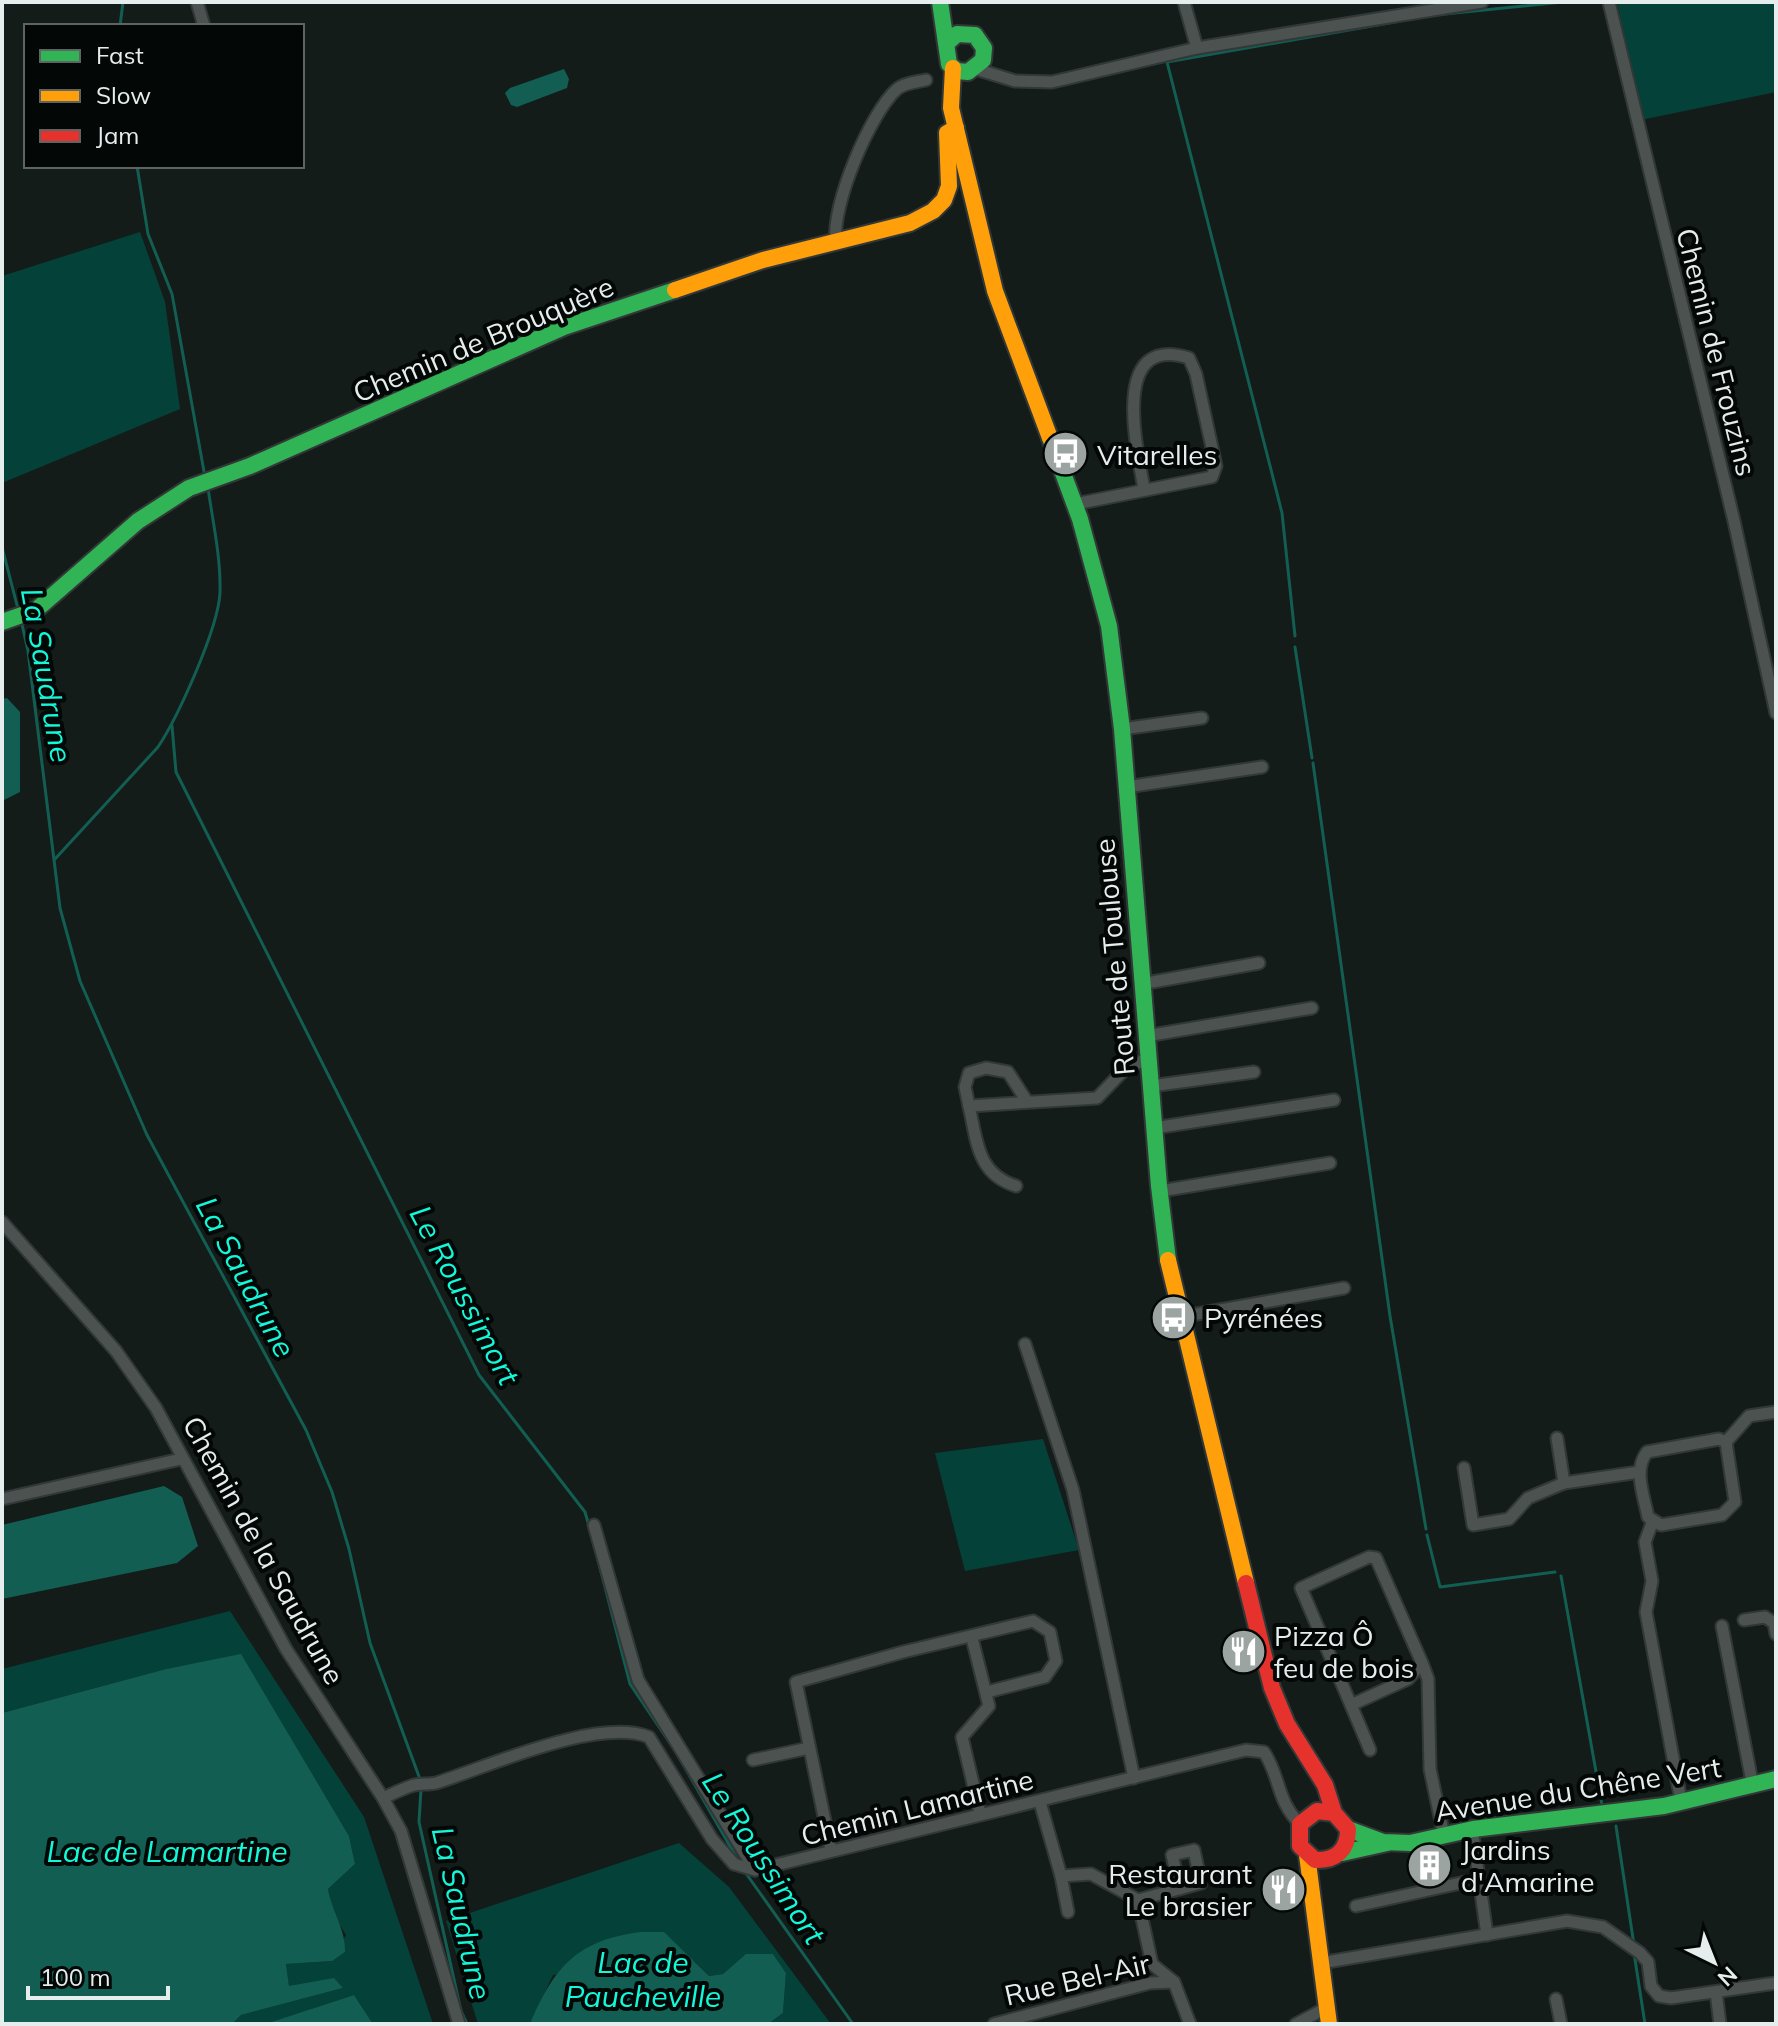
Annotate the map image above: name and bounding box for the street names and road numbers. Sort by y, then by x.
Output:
street label: Chemin de Frouzins [1669,224,1765,480]
street label: Chemin de Brouquère [347,268,619,410]
street label: Route de Toulouse [1086,837,1142,1077]
street label: Chemin de la Saudrune [176,1410,352,1690]
street label: Avenue du Chêne Vert [1433,1749,1723,1829]
street label: Chemin Lamartine [797,1761,1037,1853]
street label: Rue Bel-Air [1001,1945,1154,2013]

